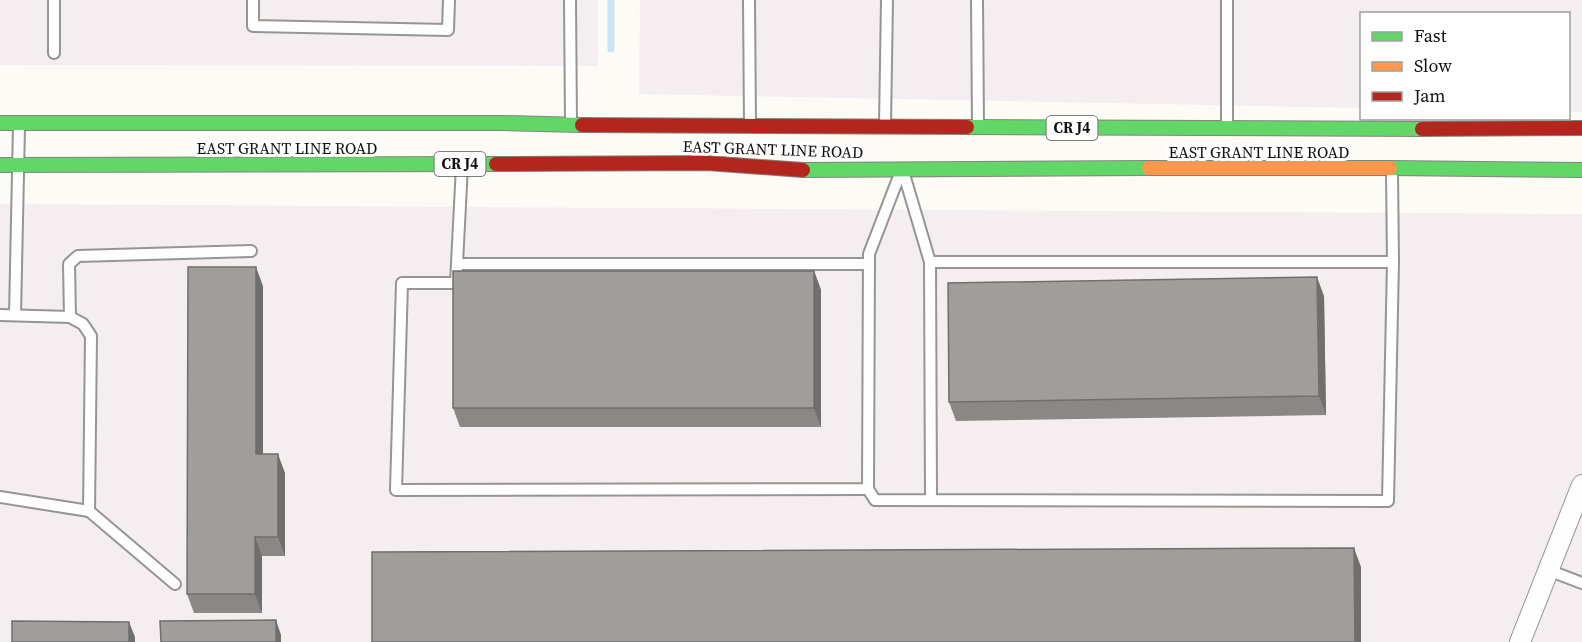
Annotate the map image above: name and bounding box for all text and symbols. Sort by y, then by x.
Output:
legend [1360,12,1570,120]
text: Fast [1414,23,1447,48]
text: Slow [1414,53,1452,78]
text: Jam [1413,83,1446,108]
road number: CR J4 [1046,116,1098,140]
street label: EAST GRANT LINE ROAD [682,135,864,163]
street label: EAST GRANT LINE ROAD [197,137,377,159]
street label: EAST GRANT LINE ROAD [1169,141,1349,163]
road number: CR J4 [434,152,486,176]

